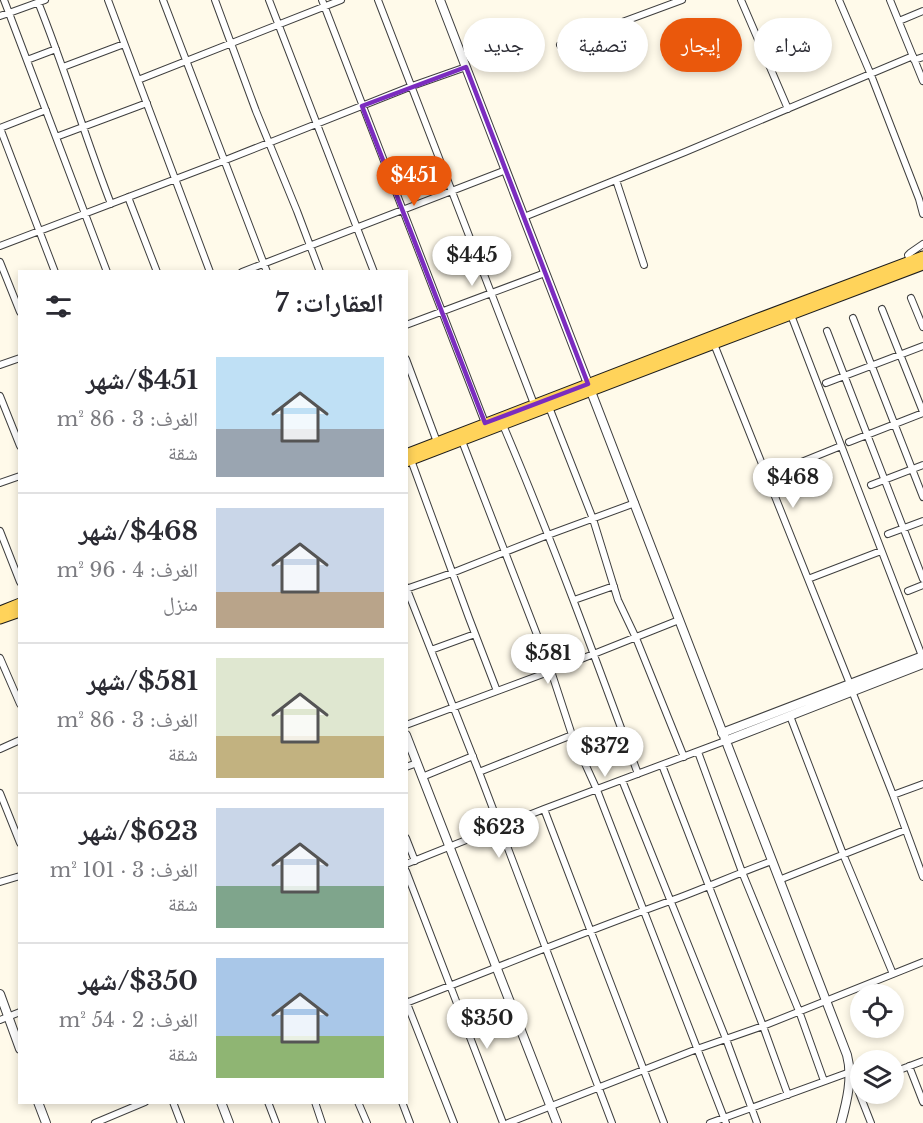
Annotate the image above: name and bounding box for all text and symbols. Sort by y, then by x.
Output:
chip: جديد [463,18,545,72]
chip: تصفية [557,18,648,72]
chip: إيجار [660,18,742,72]
chip: شراء [754,18,832,72]
pin: $451 [378,156,450,207]
text: $451 [391,163,437,187]
pin: $445 [436,236,508,287]
text: $445 [446,243,498,267]
text: العقارات: 7 [275,287,384,319]
icon: filters [42,290,75,323]
text: $451/شهر [86,364,198,396]
icon: home [264,381,336,453]
text: الغرف: 3 · 86 m² [57,407,198,431]
text: شقة [168,441,198,465]
pin: $468 [757,458,829,509]
text: $468 [767,465,819,489]
text: $468/شهر [79,515,198,547]
icon: home [264,532,336,604]
text: الغرف: 4 · 96 m² [57,558,198,582]
text: منزل [163,592,198,616]
pin: $581 [512,634,584,685]
text: $581 [525,641,571,665]
text: $581/شهر [87,665,198,697]
icon: home [264,682,336,754]
text: الغرف: 3 · 86 m² [57,708,198,732]
pin: $372 [569,727,641,778]
text: $372 [581,734,629,758]
text: شقة [168,742,198,766]
pin: $623 [463,808,535,859]
text: $623/شهر [79,815,198,847]
text: $623 [473,815,525,839]
icon: home [264,832,336,904]
text: الغرف: 3 · 101 m² [50,858,198,882]
text: شقة [168,892,198,916]
text: $350/شهر [78,965,198,997]
icon: home [264,982,336,1054]
map controls [850,984,904,1104]
button: locate [850,984,904,1038]
pin: $350 [451,999,523,1050]
text: $350 [461,1006,513,1030]
text: الغرف: 2 · 54 m² [59,1008,198,1032]
text: شقة [168,1042,198,1066]
button: layers [850,1050,904,1104]

